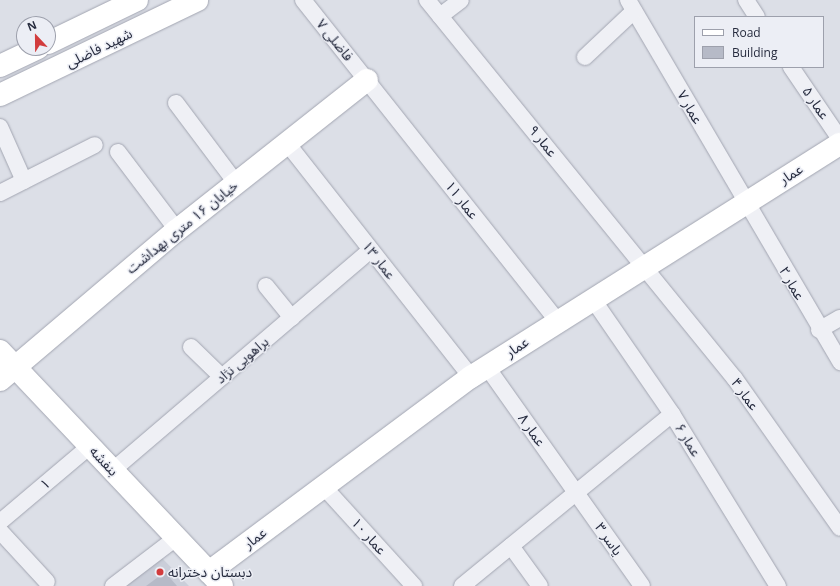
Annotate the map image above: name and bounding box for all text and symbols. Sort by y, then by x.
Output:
north arrow [16,16,56,56]
street label: فاضلی ۷ [313,16,357,64]
legend [694,16,824,68]
text: N [25,17,39,34]
text: Road [732,24,761,41]
street label: شهید فاضلی [63,25,135,71]
text: Building [732,44,777,61]
street label: عمار ۵ [799,83,833,123]
street label: عمار ۷ [674,87,706,127]
street label: عمار ۹ [525,122,561,160]
street label: عمار [776,160,806,188]
street label: خیابان ۱۶ متری بهداشت [123,177,241,277]
street label: عمار ۱۱ [442,177,482,223]
street label: عمار ۱۳ [359,237,399,283]
street label: عمار ۲ [776,263,808,303]
street label: براهویی نژاد [212,333,272,387]
street label: عمار [502,333,532,361]
street label: عمار ۴ [728,375,762,413]
street label: عمار ۸ [515,410,549,450]
street label: عمار ۶ [671,420,705,460]
street label: بنفشه [86,443,122,479]
street label: ۱ [37,475,53,493]
street label: عمار ۱۰ [348,514,390,558]
street label: یاسر ۳ [592,519,626,559]
street label: عمار [240,524,270,552]
place label: دبستان دخترانه [168,564,252,580]
marker: دبستان دخترانه [155,567,165,577]

